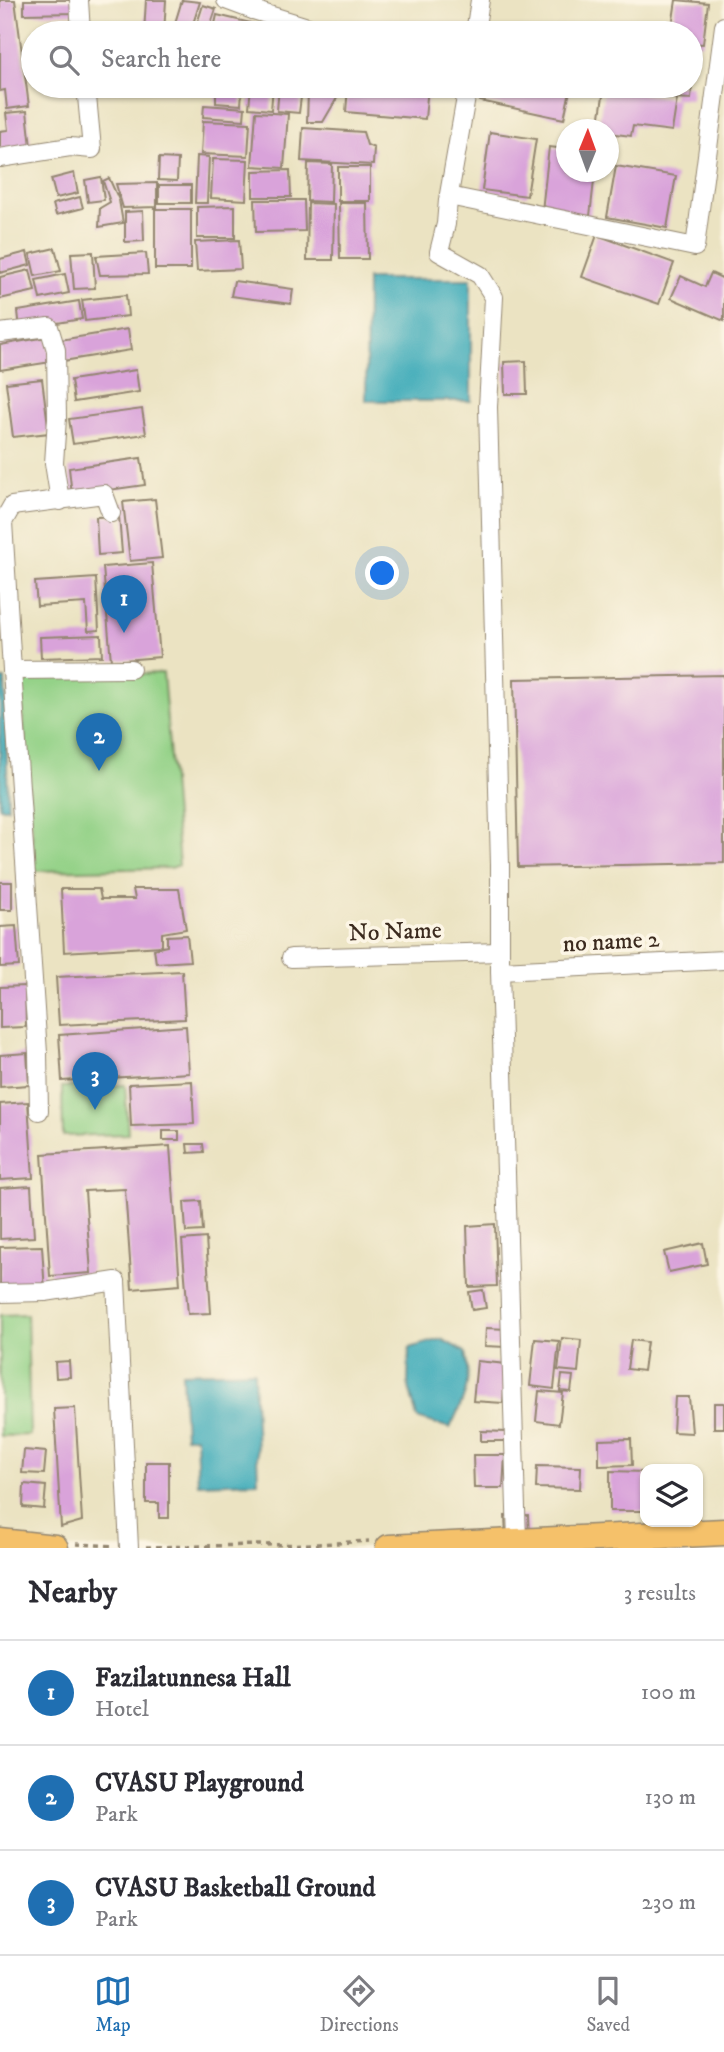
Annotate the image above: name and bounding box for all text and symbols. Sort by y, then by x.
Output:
search box [21,21,703,98]
icon: search [45,41,83,79]
text: Search here [101,43,221,76]
north arrow [556,119,619,182]
your location [365,556,399,590]
pin: 1 [101,575,147,633]
pin: 2 [76,713,122,771]
street label: No Name [348,915,442,949]
street label: no name 2 [562,924,660,960]
pin: 3 [72,1052,118,1110]
map controls [640,1464,703,1527]
button: layers [640,1464,703,1527]
text: Nearby [28,1575,117,1612]
text: 3 results [624,1579,696,1608]
text: Fazilatunnesa Hall [95,1662,291,1695]
text: 1 [47,1678,55,1707]
text: 100 m [641,1678,696,1707]
text: Hotel [95,1695,149,1724]
text: CVASU Playground [95,1767,304,1800]
text: 2 [45,1783,57,1812]
text: 130 m [644,1783,696,1812]
text: Park [95,1800,138,1829]
text: CVASU Basketball Ground [95,1872,375,1905]
text: 3 [47,1888,55,1917]
text: 230 m [642,1888,696,1917]
text: Park [95,1905,138,1934]
tab: Map [94,1972,132,2037]
tab: Directions [320,1972,399,2037]
tab: Saved [586,1972,630,2037]

